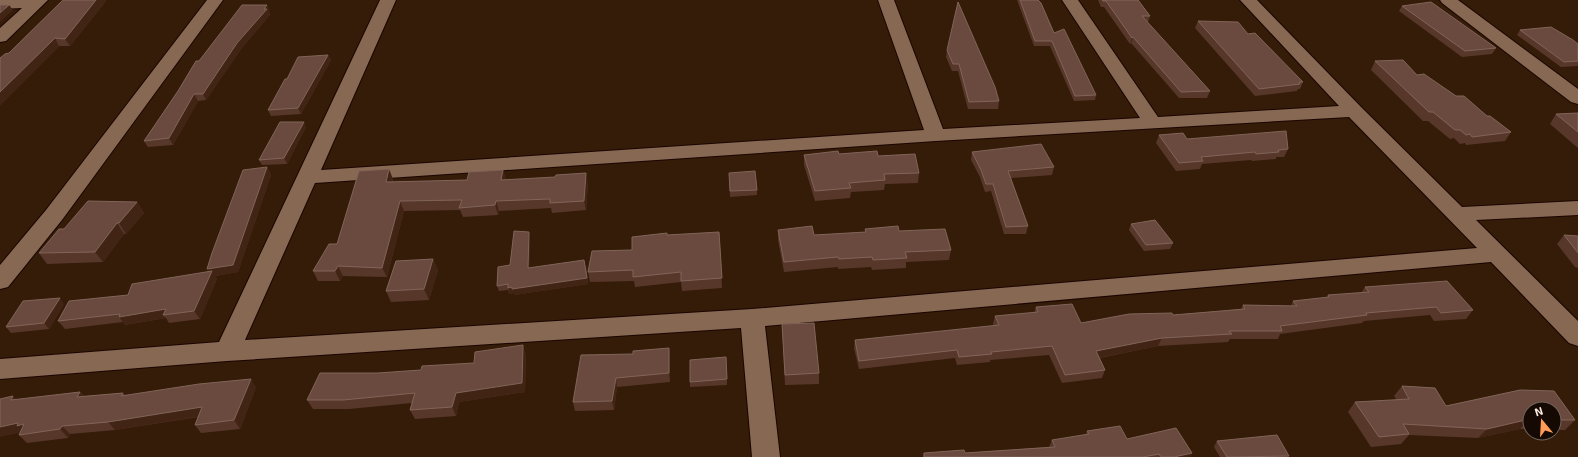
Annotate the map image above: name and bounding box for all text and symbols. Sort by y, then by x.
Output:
north arrow [1522,401,1562,441]
text: N [1533,404,1545,418]

